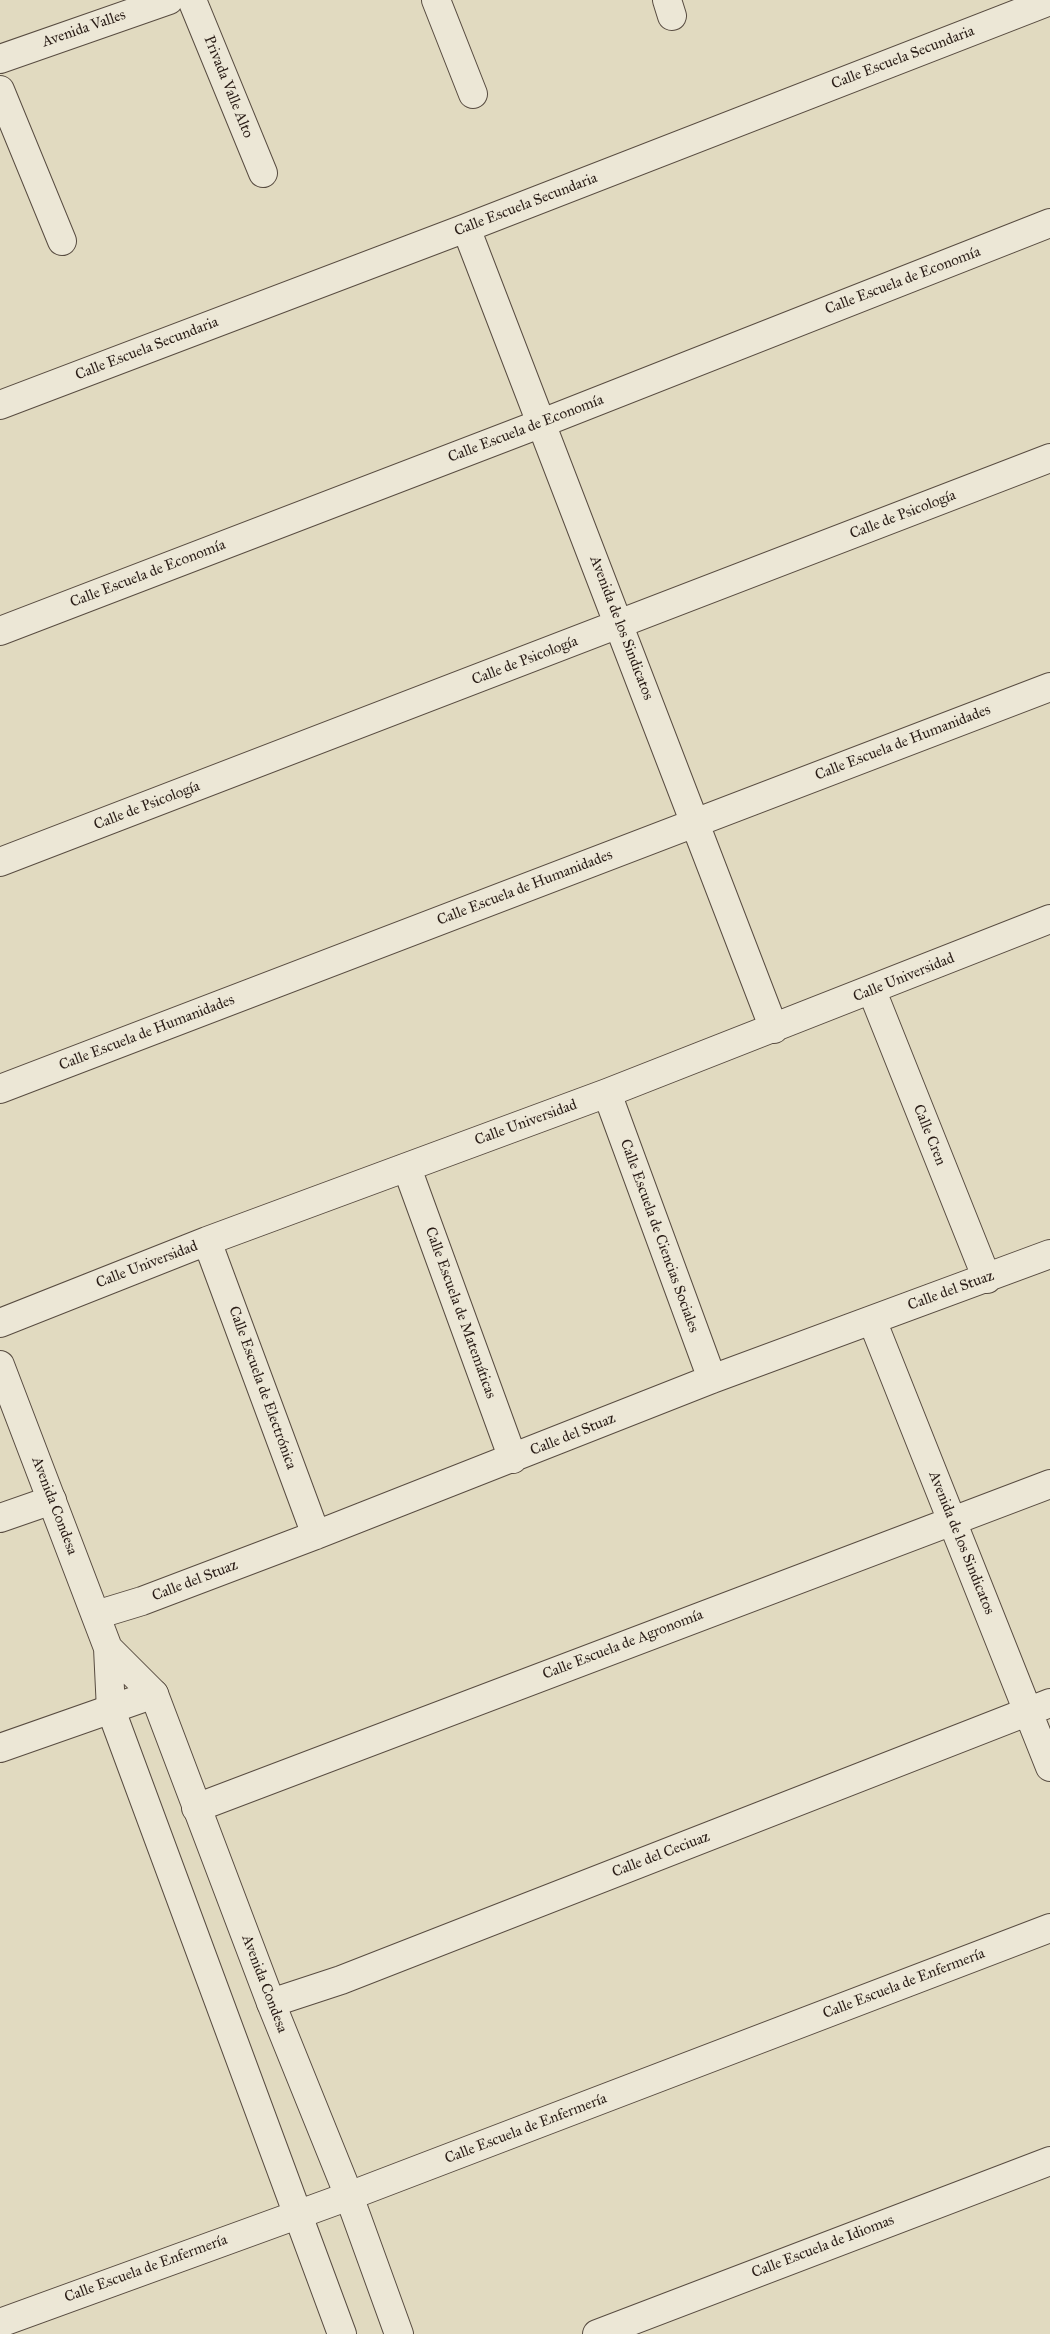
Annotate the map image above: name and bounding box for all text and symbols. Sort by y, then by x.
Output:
street label: Avenida Valles [40,6,128,52]
street label: Calle Escuela Secundaria [829,22,977,94]
street label: Privada Valle Alto [199,33,257,141]
street label: Calle Escuela Secundaria [452,169,600,241]
street label: Calle Escuela de Economía [823,243,983,319]
street label: Calle Escuela Secundaria [73,313,221,385]
street label: Calle Escuela de Economía [446,391,606,467]
street label: Calle de Psicología [847,487,959,543]
street label: Calle Escuela de Economía [68,536,228,612]
street label: Avenida de los Sindicatos [585,553,657,703]
street label: Calle de Psicología [469,633,581,689]
street label: Calle Escuela de Humanidades [813,701,993,785]
street label: Calle de Psicología [91,778,203,834]
street label: Calle Escuela de Humanidades [435,846,615,930]
street label: Calle Universidad [851,950,957,1006]
street label: Calle Escuela de Humanidades [57,991,237,1075]
street label: Calle Universidad [472,1096,580,1150]
street label: Calle Cren [909,1102,949,1168]
street label: Calle Escuela de Ciencias Sociales [616,1137,702,1335]
street label: Calle Escuela de Matemáticas [421,1225,499,1401]
street label: Calle Universidad [94,1237,200,1293]
street label: Calle del Stuaz [905,1267,997,1315]
street label: Calle Escuela de Electrónica [224,1304,300,1472]
street label: Calle del Stuaz [528,1410,618,1460]
street label: Avenida Condesa [27,1454,81,1558]
street label: Avenida de los Sindicatos [924,1469,998,1617]
street label: Calle del Stuaz [150,1556,240,1606]
street label: Calle Escuela de Agronomía [540,1606,706,1684]
street label: Calle del Ceciuaz [610,1828,712,1882]
street label: Avenida Condesa [237,1932,291,2036]
street label: Calle Escuela de Enfermería [820,1945,988,2023]
street label: Calle Escuela de Enfermería [442,2090,610,2168]
street label: Calle Escuela de Idiomas [749,2211,897,2283]
street label: Calle Escuela de Enfermería [62,2231,230,2307]

